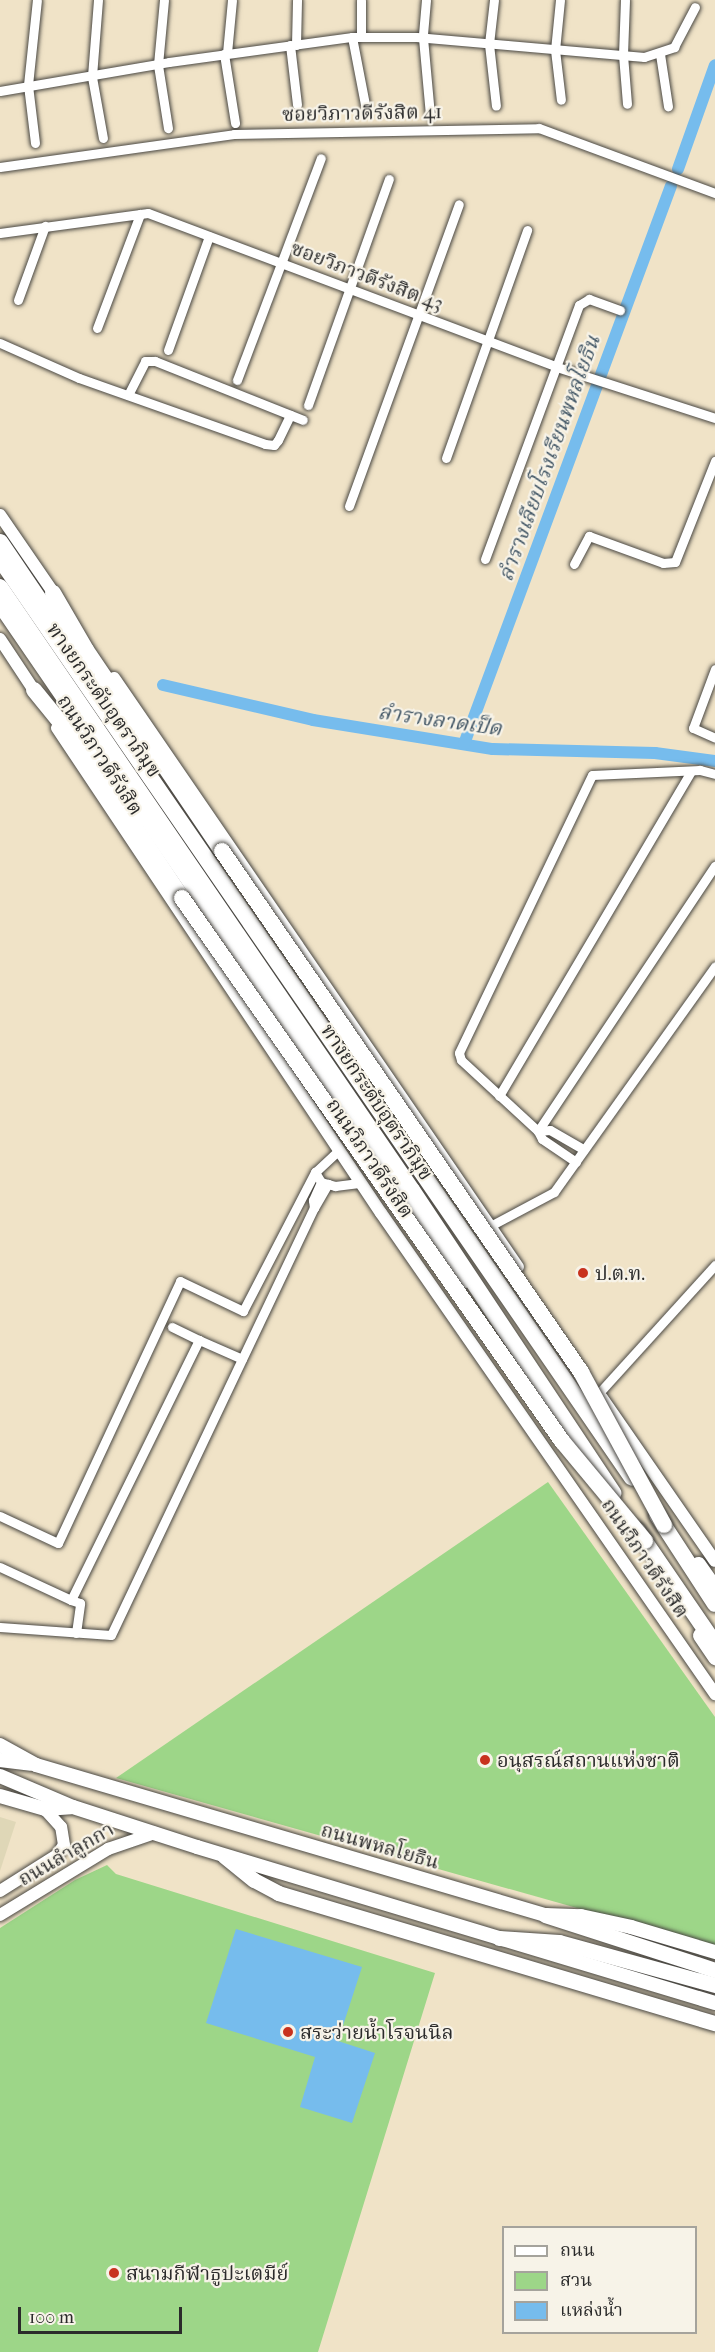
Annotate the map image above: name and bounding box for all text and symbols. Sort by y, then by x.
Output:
street label: ซอยวิภาวดีรังสิต 41 [282,100,442,126]
street label: ซอยวิภาวดีรังสิต 43 [287,236,447,316]
water label: ลำรางเลียบโรงเรียนพหลโยธิน [493,332,605,584]
street label: ทางยกระดับอุตราภิมุข [42,618,166,782]
street label: ถนนวิภาวดีรังสิต [52,690,148,820]
water label: ลำรางลาดเป็ด [377,699,503,741]
street label: ทางยกระดับอุตราภิมุข [316,1019,438,1185]
street label: ถนนวิภาวดีรังสิต [321,1094,419,1222]
place label: ป.ต.ท. [595,1261,645,1285]
marker: ป.ต.ท. [576,1266,590,1280]
street label: ถนนวิภาวดีรังสิต [596,1494,694,1622]
place label: อนุสรณ์สถานแห่งชาติ [497,1748,680,1772]
marker: อนุสรณ์สถานแห่งชาติ [478,1753,492,1767]
street label: ถนนลำลูกกา [14,1817,118,1891]
street label: ถนนพหลโยธิน [318,1818,442,1874]
place label: สระว่ายน้ำโรจนนิล [300,2020,453,2044]
marker: สระว่ายน้ำโรจนนิล [281,2025,295,2039]
legend [502,2226,697,2334]
text: ถนน [560,2240,595,2261]
place label: สนามกีฬาธูปะเตมีย์ [126,2261,288,2285]
marker: สนามกีฬาธูปะเตมีย์ [107,2266,121,2280]
text: สวน [560,2270,592,2291]
scale bar [21,2295,184,2333]
text: แหล่งน้ำ [560,2300,623,2321]
text: 100 m [29,2307,74,2328]

